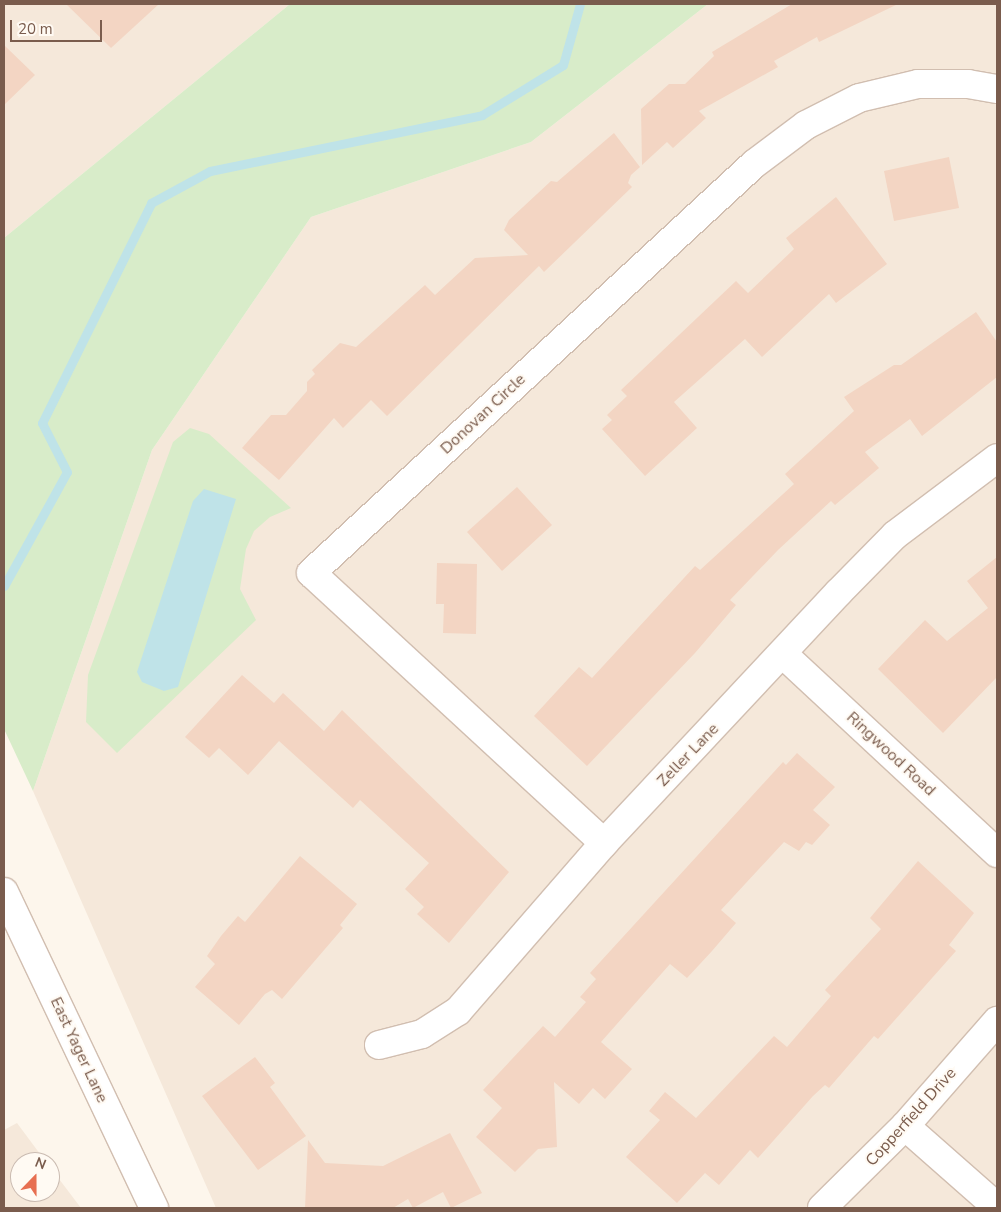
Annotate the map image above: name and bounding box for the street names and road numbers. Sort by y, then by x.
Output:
street label: Donovan Circle [437,370,529,458]
street label: Ringwood Road [843,708,939,800]
street label: Zeller Lane [653,719,723,791]
street label: East Yager Lane [46,994,112,1106]
street label: Copperfield Drive [862,1064,960,1170]

